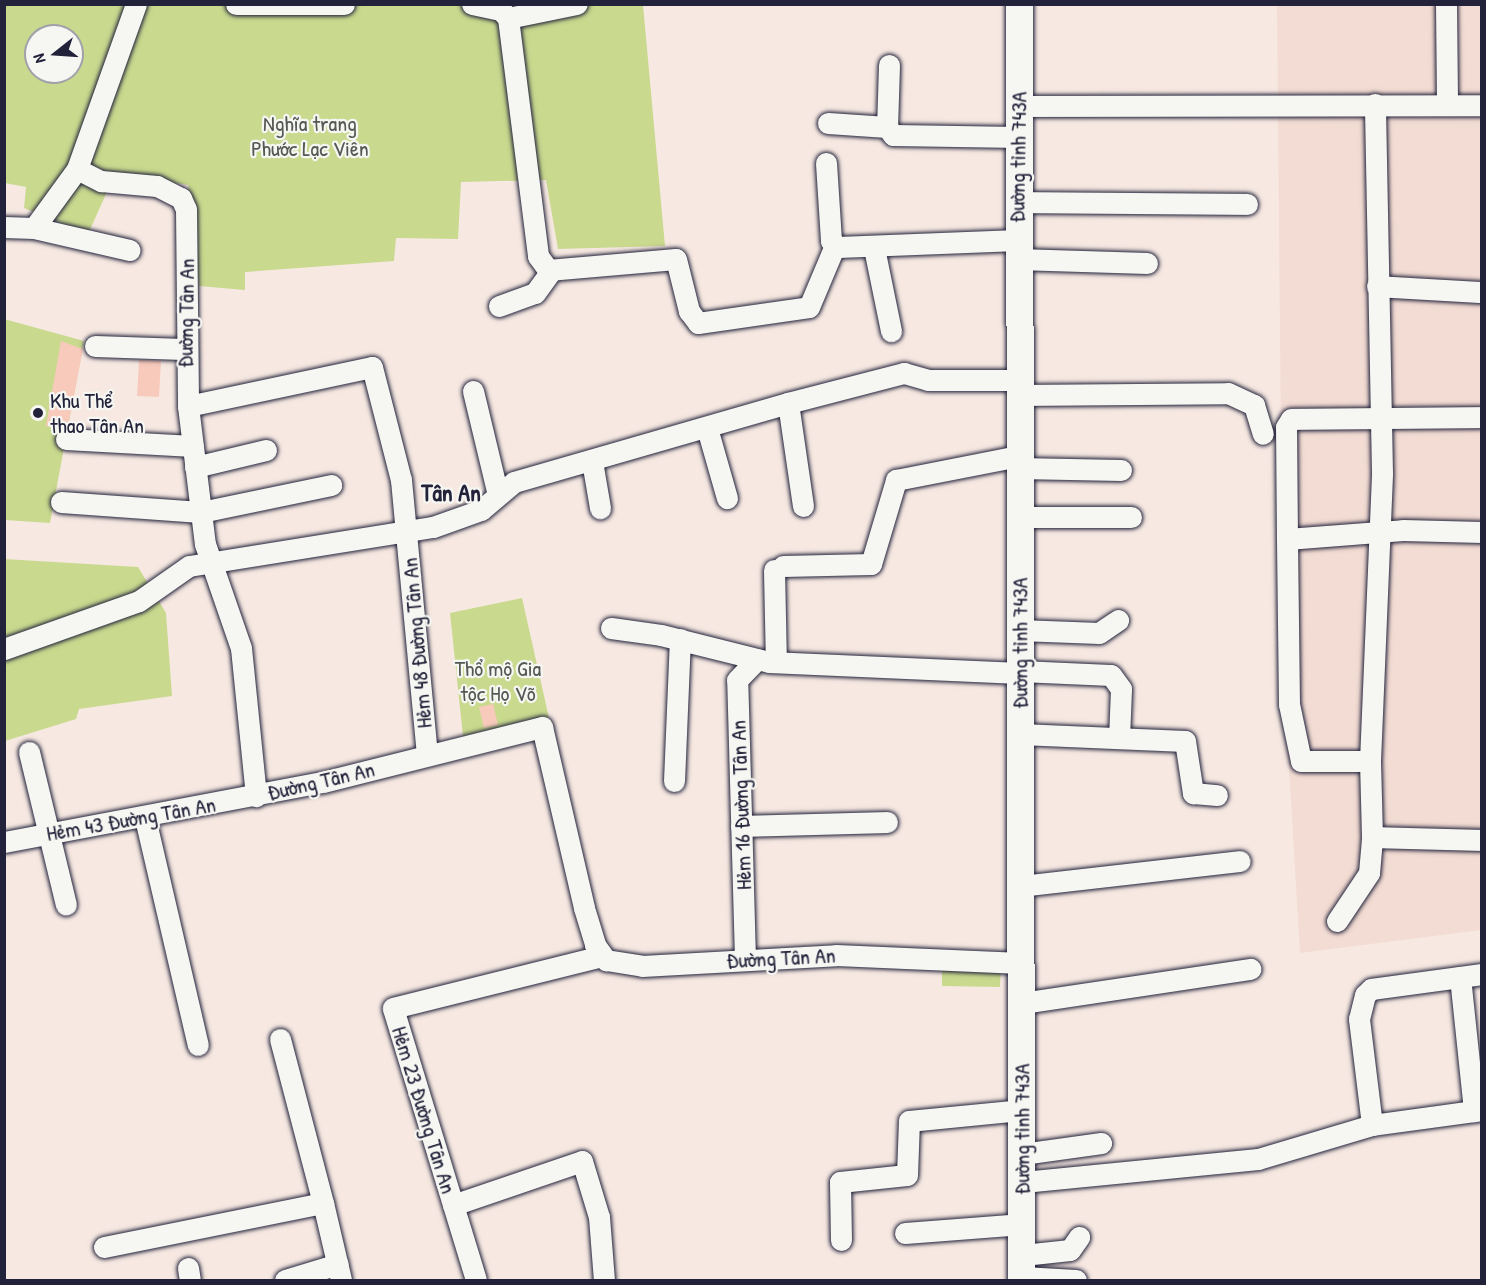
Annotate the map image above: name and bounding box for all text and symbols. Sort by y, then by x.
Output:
north arrow [24,24,84,84]
text: N [27,51,50,66]
street label: Đường tỉnh 743A [1004,91,1032,223]
park label: Nghĩa trang Phước Lạc Viên [251,110,369,162]
street label: Đường Tân An [172,258,200,368]
place label: Khu Thể thao Tân An [50,387,144,439]
marker: Khu Thể thao Tân An [31,406,45,420]
district label: Tân An [421,479,481,507]
street label: Hẻm 48 Đường Tân An [396,557,438,729]
street label: Đường tỉnh 743A [1007,577,1033,709]
park label: Thổ mộ Gia tộc Họ Võ [455,655,541,706]
street label: Hẻm 16 Đường Tân An [725,720,757,890]
street label: Đường Tân An [265,756,377,806]
street label: Hẻm 43 Đường Tân An [44,791,218,847]
street label: Đường Tân An [726,942,836,974]
street label: Hẻm 23 Đường Tân An [386,1023,462,1197]
street label: Đường tỉnh 743A [1009,1063,1035,1195]

